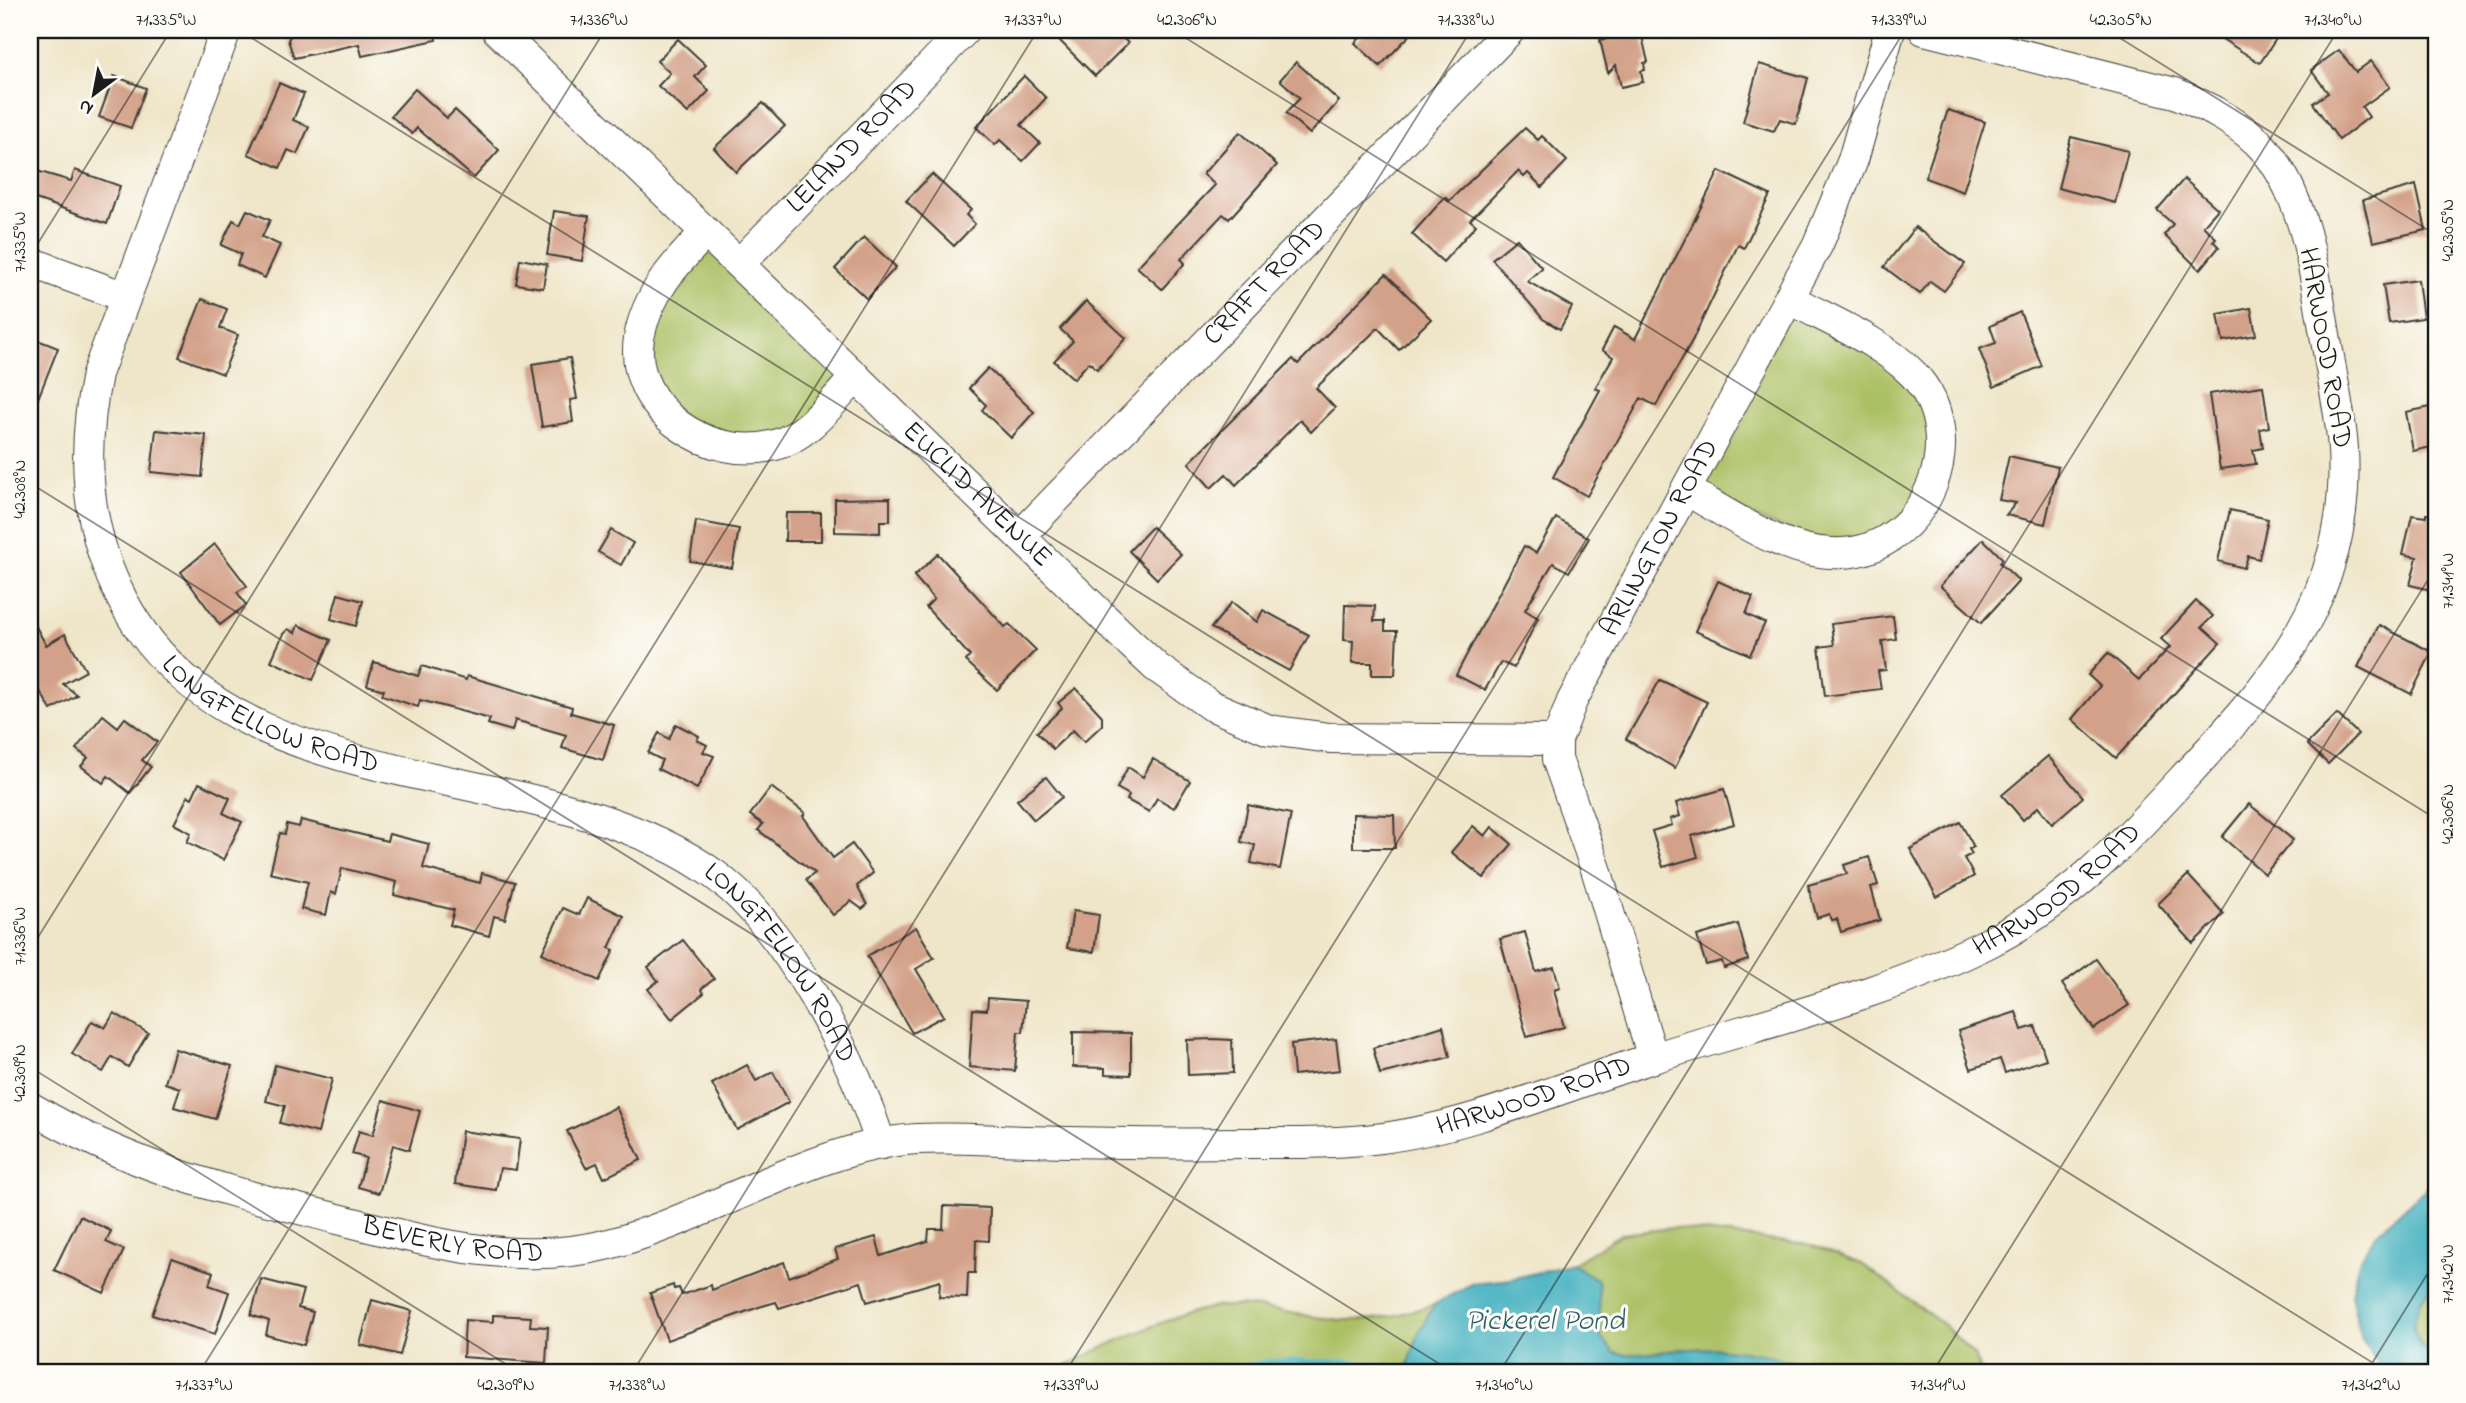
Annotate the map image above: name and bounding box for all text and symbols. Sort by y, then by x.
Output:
text: 71.335°W [136,8,196,34]
text: 71.336°W [570,8,628,34]
text: 71.337°W [1004,8,1062,34]
text: 42.306°N [1157,8,1217,34]
text: 71.338°W [1437,8,1495,34]
text: 71.339°W [1871,8,1927,34]
text: 42.305°N [2090,8,2152,34]
text: 71.340°W [2304,8,2362,34]
north arrow [60,60,130,130]
street label: LELAND ROAD [777,70,927,223]
text: N [74,91,99,121]
text: 42.305°N [2436,199,2462,261]
street label: CRAFT ROAD [1194,211,1336,355]
text: 71.335°W [8,212,34,272]
street label: HARWOOD ROAD [2286,244,2362,452]
street label: EUCLID AVENUE [892,412,1061,577]
street label: ARLINGTON ROAD [1590,432,1730,644]
text: 42.308°N [8,460,34,518]
text: 71.341°W [2436,553,2462,609]
street label: LONGFELLOW ROAD [151,646,383,785]
text: 42.306°N [2436,784,2462,844]
street label: HARWOOD ROAD [1966,814,2151,968]
street label: LONGFELLOW ROAD [695,852,866,1070]
text: 71.336°W [8,907,34,965]
text: 42.309°N [8,1044,34,1102]
street label: HARWOOD ROAD [1432,1046,1637,1147]
street label: BEVERLY ROAD [356,1205,543,1274]
text: 71.342°W [2436,1244,2462,1304]
water label: Pickerel Pond [1466,1300,1626,1344]
text: 71.337°W [175,1373,233,1399]
text: 42.309°N [477,1373,535,1399]
text: 71.338°W [608,1373,666,1399]
text: 71.339°W [1043,1373,1099,1399]
text: 71.340°W [1475,1373,1533,1399]
text: 71.341°W [1910,1373,1966,1399]
text: 71.342°W [2341,1373,2401,1399]

